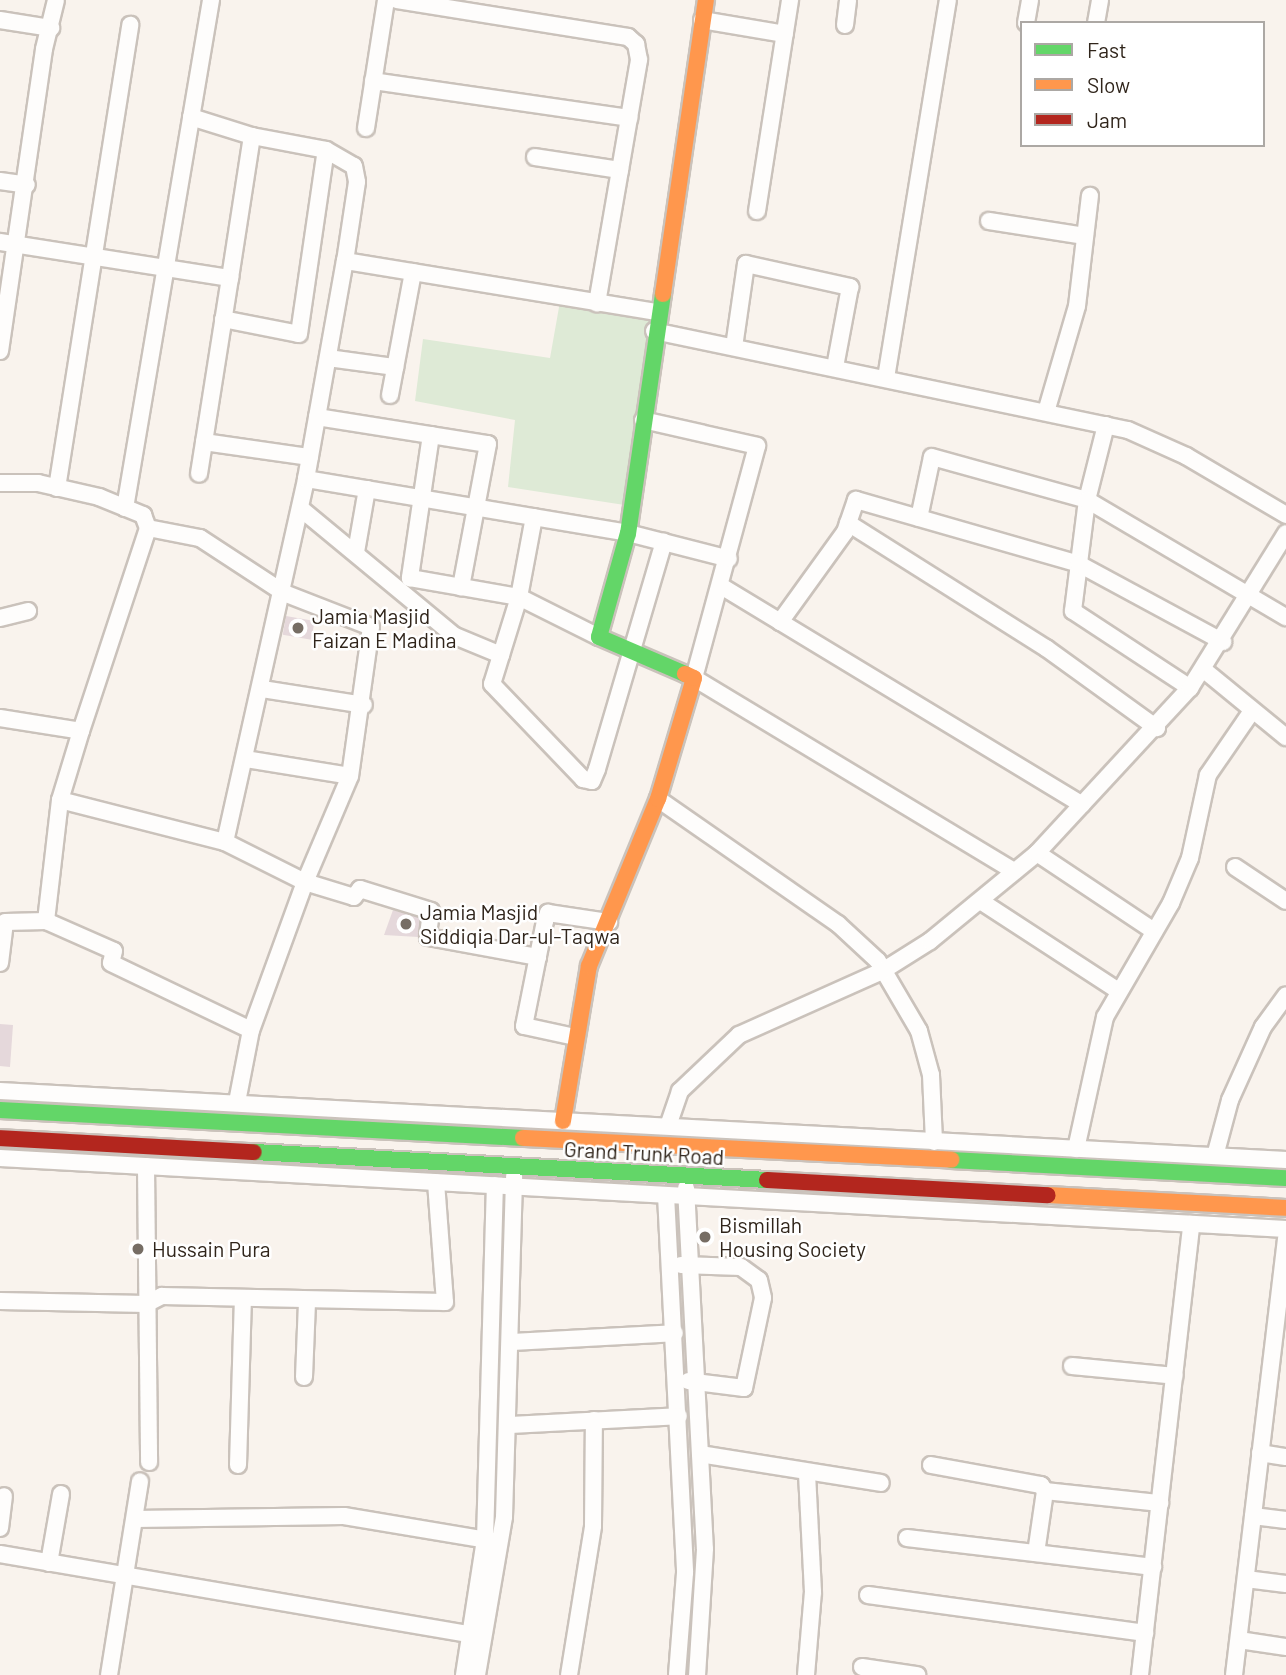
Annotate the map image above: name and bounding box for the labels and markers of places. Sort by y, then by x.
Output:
place label: Jamia Masjid Faizan E Madina [312,603,456,653]
marker: Jamia Masjid Faizan E Madina [290,620,306,636]
place label: Jamia Masjid Siddiqia Dar-ul-Taqwa [420,899,620,949]
marker: Jamia Masjid Siddiqia Dar-ul-Taqwa [398,916,414,932]
place label: Bismillah Housing Society [719,1212,866,1262]
marker: Bismillah Housing Society [697,1229,713,1245]
place label: Hussain Pura [152,1236,271,1262]
marker: Hussain Pura [130,1241,146,1257]

